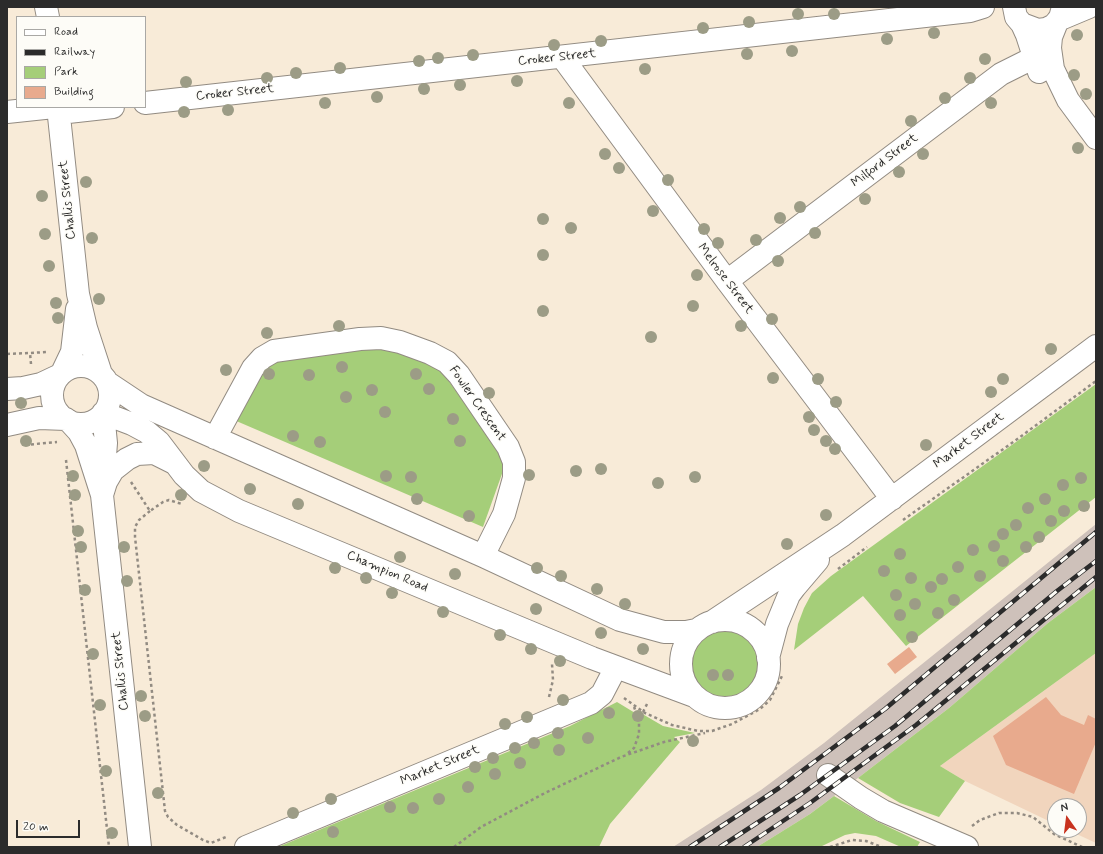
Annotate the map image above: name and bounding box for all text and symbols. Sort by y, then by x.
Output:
legend [16,16,146,108]
text: Road [54,24,78,40]
text: Railway [54,44,95,60]
street label: Croker Street [517,46,597,70]
text: Park [54,64,78,80]
street label: Croker Street [195,81,275,105]
text: Building [54,84,94,100]
street label: Milford Street [849,131,921,191]
street label: Challis Street [56,160,80,240]
street label: Melrose Street [693,241,757,317]
street label: Fowler Crescent [445,363,509,445]
street label: Market Street [931,409,1007,473]
street label: Champion Road [344,548,430,596]
street label: Challis Street [109,631,133,711]
street label: Market Street [398,742,482,790]
north arrow [1047,798,1087,838]
text: N [1059,800,1070,815]
scale bar [18,812,82,838]
text: 20 m [23,819,49,835]

